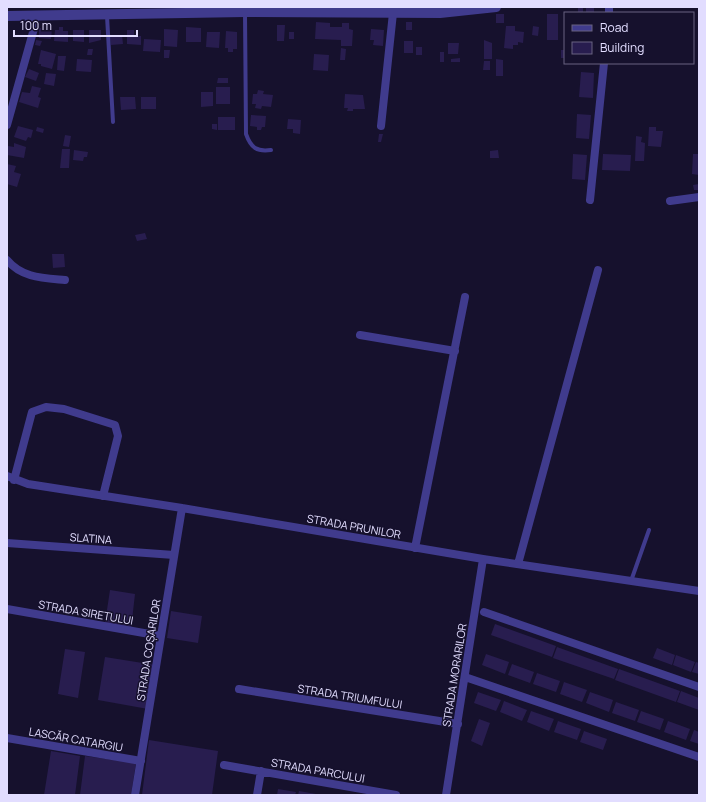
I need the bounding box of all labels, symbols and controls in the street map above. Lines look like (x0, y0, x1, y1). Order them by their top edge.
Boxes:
scale bar (14, 12, 137, 38)
legend (564, 12, 694, 64)
text: 100 m (20, 17, 52, 34)
text: Road (600, 19, 628, 36)
text: Building (600, 39, 644, 56)
street label: STRADA PRUNILOR (306, 510, 402, 542)
street label: SLATINA (69, 529, 113, 547)
street label: STRADA SIRETULUI (37, 596, 135, 628)
street label: STRADA COȘARILOR (133, 598, 163, 702)
street label: STRADA MORARILOR (438, 622, 470, 728)
street label: STRADA TRIUMFULUI (297, 680, 403, 712)
street label: LASCĂR CATARGIU (28, 723, 124, 755)
street label: STRADA PARCULUI (270, 754, 366, 786)

